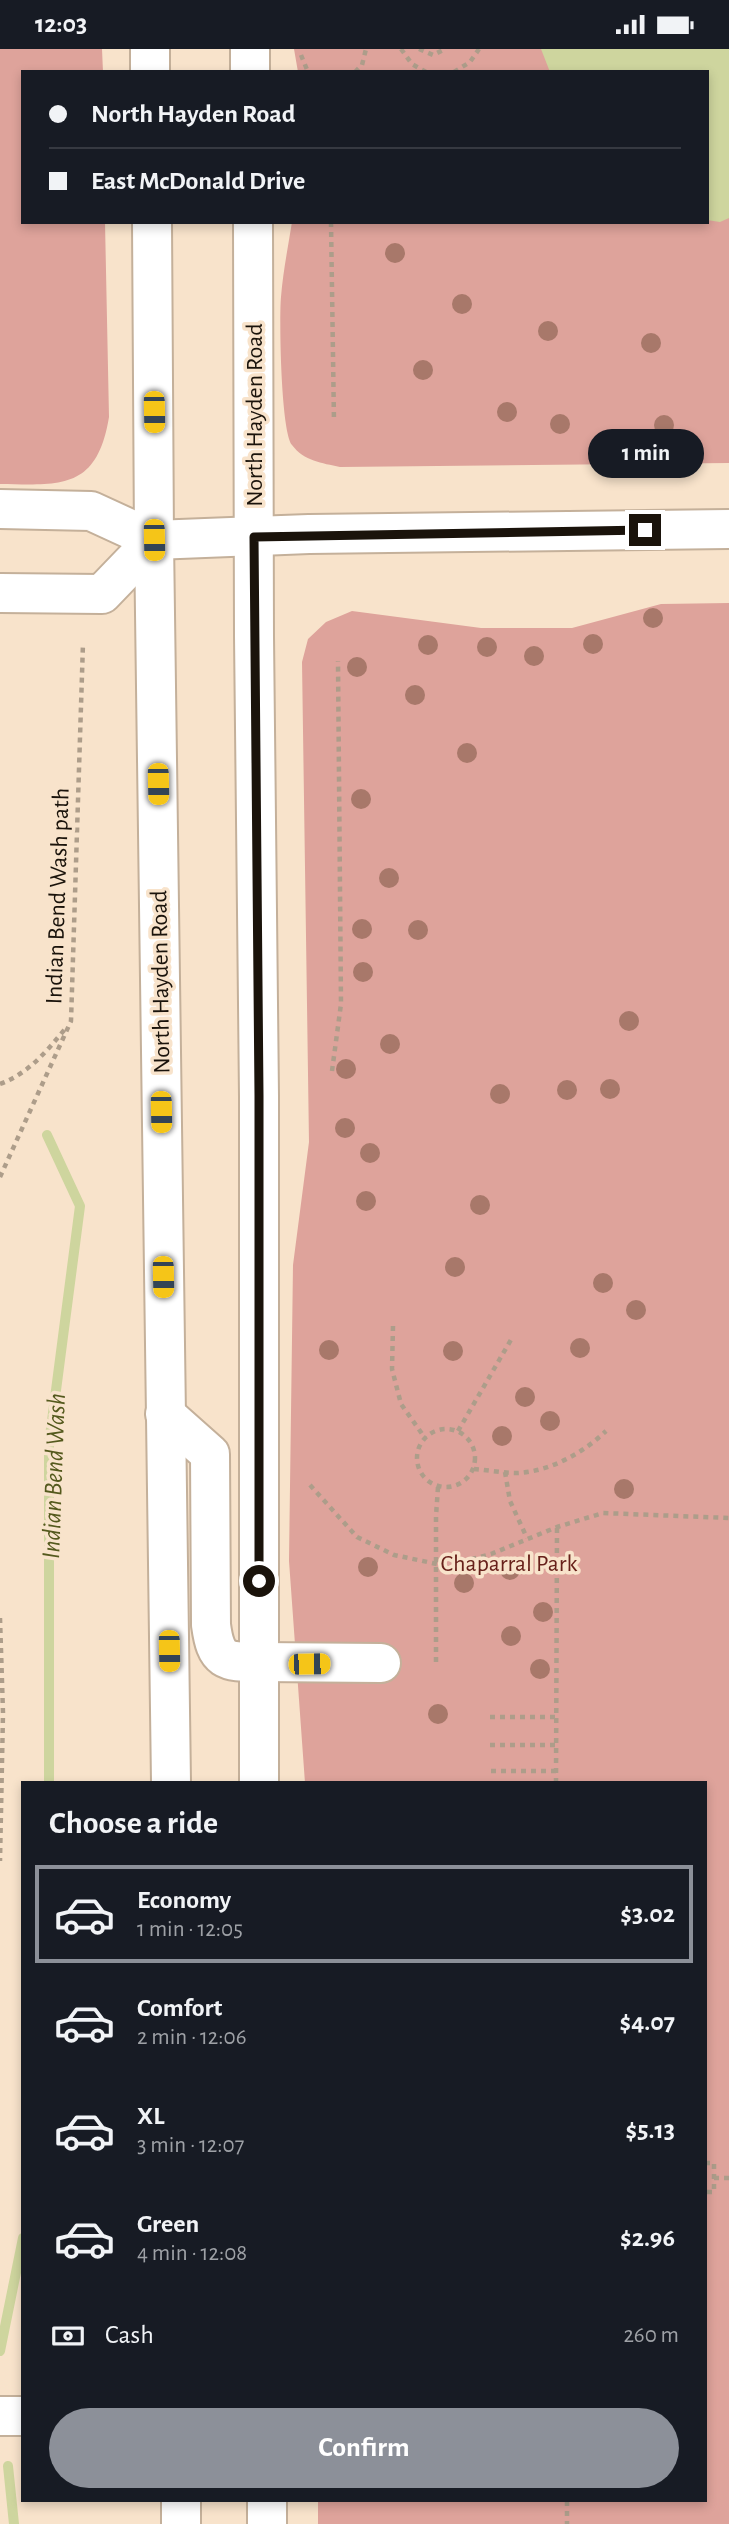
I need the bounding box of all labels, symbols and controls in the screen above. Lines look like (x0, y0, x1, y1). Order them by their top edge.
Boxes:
text: 12:03 (35, 11, 87, 37)
text: North Hayden Road (91, 101, 295, 127)
text: East McDonald Drive (91, 168, 305, 194)
street label: North Hayden Road (243, 323, 267, 507)
car (144, 391, 165, 433)
callout: 1 min (587, 428, 703, 477)
text: 1 min (622, 442, 670, 465)
route end (629, 514, 661, 546)
car (144, 519, 165, 561)
car (148, 763, 169, 805)
street label: Indian Bend Wash path (42, 787, 74, 1005)
street label: North Hayden Road (147, 890, 175, 1074)
car (151, 1091, 172, 1133)
car (153, 1256, 174, 1298)
water label: Indian Bend Wash (38, 1393, 70, 1559)
park label: Chaparral Park (441, 1552, 577, 1576)
route start (243, 1565, 275, 1597)
car (159, 1630, 180, 1672)
car (288, 1653, 331, 1675)
text: Choose a ride (49, 1807, 218, 1839)
icon: car (53, 1883, 116, 1946)
text: Economy (137, 1887, 231, 1913)
text: $3.02 (620, 1901, 675, 1927)
text: 1 min · 12:05 (137, 1918, 243, 1941)
icon: car (53, 1991, 116, 2054)
text: Comfort (137, 1995, 222, 2021)
text: $4.07 (619, 2009, 675, 2035)
text: 2 min · 12:06 (137, 2026, 247, 2049)
icon: car (53, 2099, 116, 2162)
text: XL (137, 2103, 164, 2129)
text: $5.13 (626, 2117, 675, 2143)
text: 3 min · 12:07 (137, 2134, 244, 2157)
icon: car (53, 2207, 116, 2270)
text: Green (137, 2211, 199, 2237)
text: $2.96 (620, 2225, 675, 2251)
text: 4 min · 12:08 (137, 2242, 247, 2265)
icon: cash (49, 2317, 87, 2355)
text: Cash (105, 2322, 154, 2348)
text: 260 m (623, 2324, 679, 2347)
button: Confirm (49, 2408, 679, 2488)

